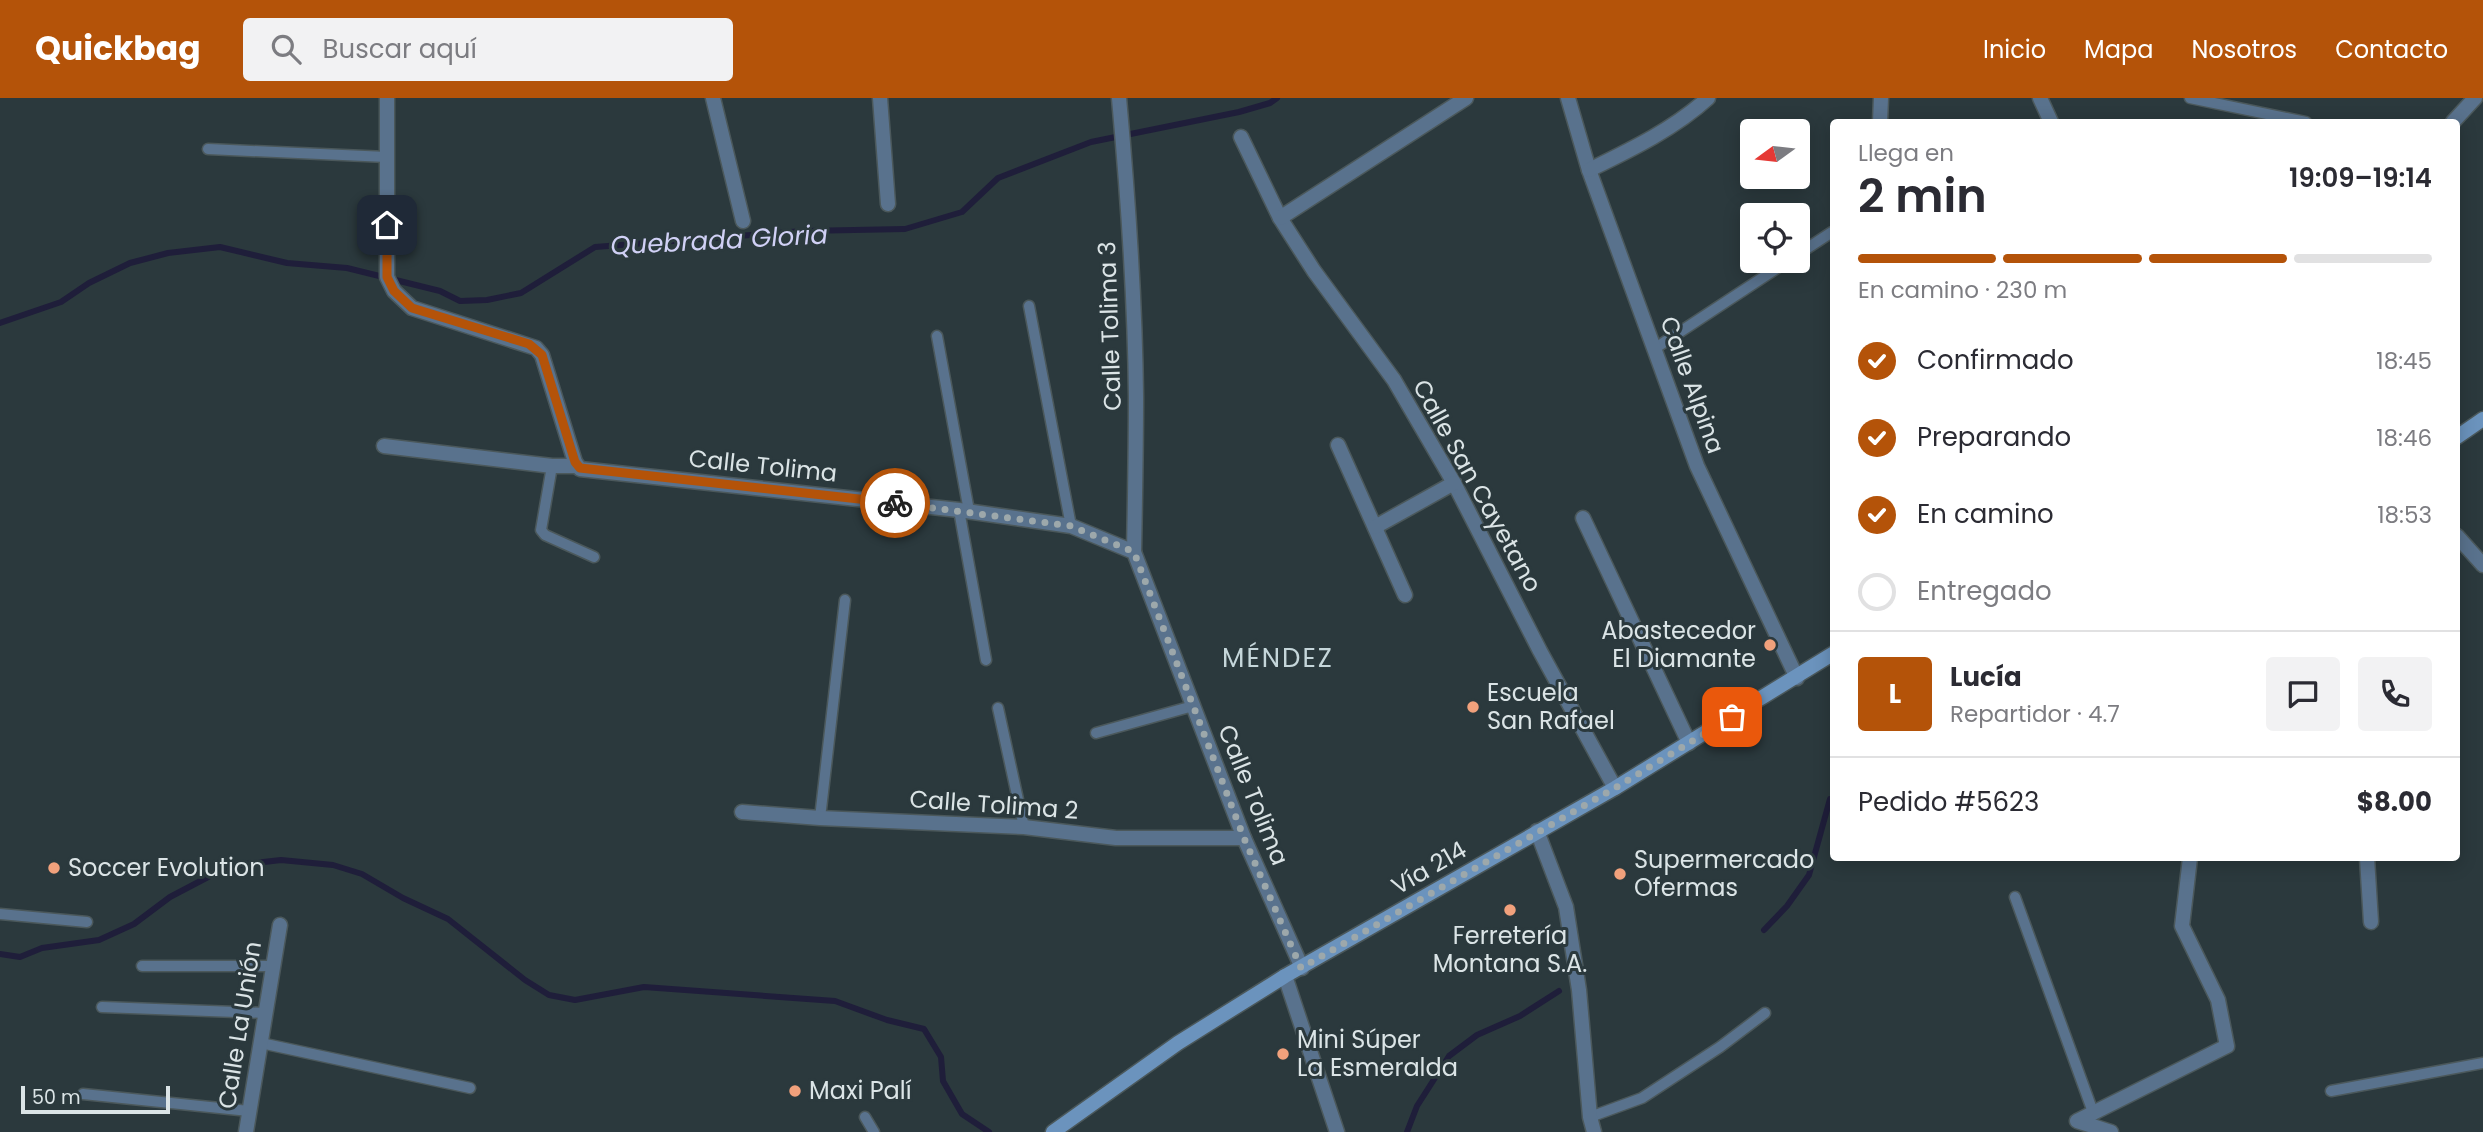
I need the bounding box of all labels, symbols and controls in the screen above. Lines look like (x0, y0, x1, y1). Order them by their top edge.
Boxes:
search box (243, 18, 733, 81)
text: Quickbag (35, 25, 201, 72)
icon: search (267, 30, 305, 68)
text: Buscar aquí (323, 31, 477, 67)
text: Inicio (1983, 33, 2046, 66)
text: Mapa (2084, 33, 2153, 66)
text: Nosotros (2191, 33, 2297, 66)
text: Contacto (2335, 33, 2448, 66)
north arrow (1740, 119, 1810, 189)
map controls (1740, 119, 1810, 273)
text: Llega en (1858, 137, 1954, 169)
text: 19:09–19:14 (2289, 160, 2432, 196)
text: 2 min (1858, 164, 1987, 228)
pin (357, 195, 417, 255)
button: locate (1740, 203, 1810, 273)
icon: home (368, 206, 406, 244)
water label: Quebrada Gloria (609, 216, 829, 264)
street label: Calle Tolima 3 (1090, 241, 1129, 411)
text: En camino · 230 m (1858, 274, 2067, 306)
street label: Calle Alpina (1652, 312, 1733, 458)
icon: check (1858, 342, 1896, 380)
text: Confirmado (1917, 342, 2074, 378)
text: 18:45 (2376, 345, 2432, 377)
street label: Calle San Cayetano (1405, 373, 1550, 598)
icon: check (1858, 419, 1896, 457)
text: Preparando (1917, 419, 2071, 455)
text: 18:46 (2376, 422, 2432, 454)
street label: Calle Tolima (687, 441, 839, 490)
courier (860, 468, 930, 538)
icon: bike (876, 484, 914, 522)
icon: check (1858, 496, 1896, 534)
text: En camino (1917, 496, 2054, 532)
text: 18:53 (2377, 499, 2432, 531)
text: Entregado (1917, 573, 2052, 609)
place label: Abastecedor El Diamante (1601, 614, 1756, 675)
marker: Abastecedor El Diamante (1762, 637, 1778, 653)
district label: MÉNDEZ (1222, 640, 1334, 676)
button: chat (2266, 657, 2340, 731)
button: phone (2358, 657, 2432, 731)
text: Lucía (1950, 659, 2022, 695)
place label: Escuela San Rafael (1487, 676, 1615, 737)
text: L (1889, 676, 1901, 712)
pin (1702, 687, 1762, 747)
icon: bag (1713, 698, 1751, 736)
text: Repartidor · 4.7 (1950, 698, 2120, 730)
marker: Escuela San Rafael (1465, 699, 1481, 715)
street label: Calle Tolima (1210, 720, 1297, 870)
street label: Calle Tolima 2 (909, 782, 1080, 827)
text: Pedido #5623 (1858, 784, 2039, 820)
text: $8.00 (2357, 784, 2432, 820)
street label: Vía 214 (1385, 833, 1472, 902)
place label: Supermercado Ofermas (1634, 843, 1814, 904)
place label: Soccer Evolution (68, 851, 265, 884)
marker: Soccer Evolution (46, 860, 62, 876)
marker: Supermercado Ofermas (1612, 866, 1628, 882)
marker: Ferretería Montana S.A. (1502, 902, 1518, 918)
place label: Ferretería Montana S.A. (1433, 919, 1587, 980)
street label: Calle La Unión (210, 939, 269, 1111)
place label: Mini Súper La Esmeralda (1297, 1023, 1458, 1084)
marker: Mini Súper La Esmeralda (1275, 1046, 1291, 1062)
place label: Maxi Palí (809, 1074, 912, 1107)
scale bar (21, 1083, 170, 1115)
marker: Maxi Palí (787, 1083, 803, 1099)
text: 50 m (32, 1084, 81, 1111)

